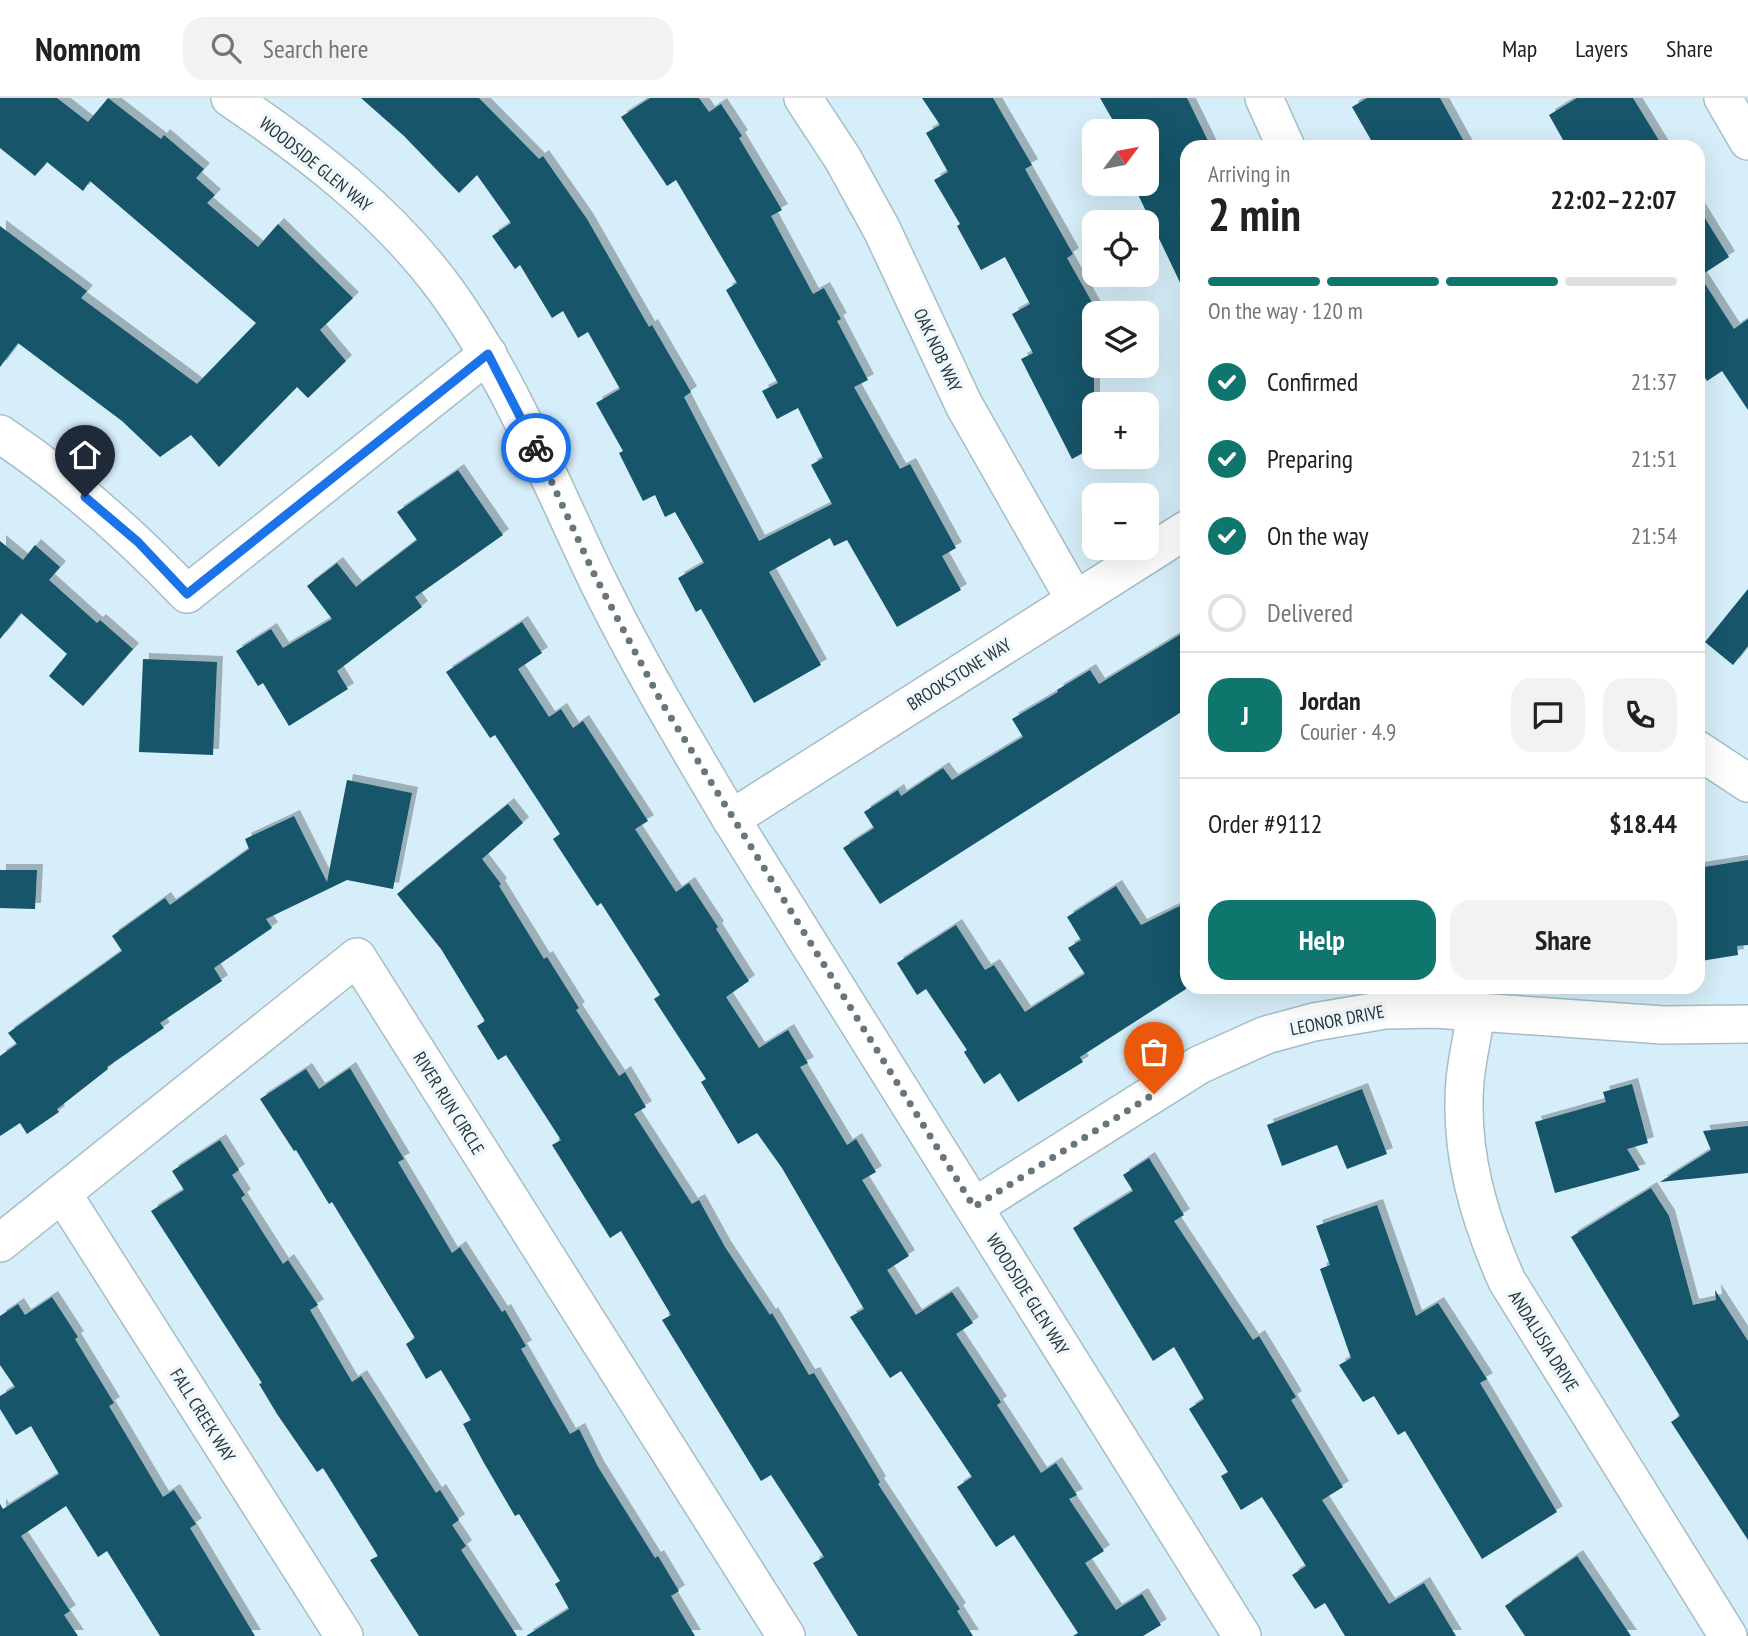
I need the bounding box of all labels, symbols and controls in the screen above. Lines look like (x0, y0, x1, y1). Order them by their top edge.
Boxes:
search box (183, 17, 673, 80)
text: Nomnom (35, 27, 141, 70)
icon: search (207, 29, 245, 67)
text: Search here (263, 32, 368, 65)
text: Map (1502, 33, 1537, 64)
text: Layers (1575, 33, 1628, 64)
text: Share (1666, 33, 1713, 64)
street label: WOODSIDE GLEN WAY (255, 111, 378, 217)
north arrow (1082, 119, 1158, 196)
map controls (1082, 119, 1159, 560)
text: Arriving in (1208, 159, 1290, 188)
text: 22:02–22:07 (1550, 183, 1677, 216)
text: 2 min (1208, 184, 1301, 244)
button: locate (1082, 210, 1159, 287)
text: On the way · 120 m (1208, 296, 1363, 325)
button: layers (1082, 301, 1159, 378)
street label: OAK NOB WAY (909, 305, 968, 396)
icon: check (1208, 363, 1246, 401)
text: Confirmed (1267, 365, 1358, 398)
text: 21:37 (1631, 367, 1677, 396)
button: + (1082, 392, 1159, 469)
courier (501, 413, 571, 483)
pin (55, 425, 115, 497)
icon: bike (517, 429, 555, 467)
icon: home (66, 436, 104, 474)
icon: check (1208, 440, 1246, 478)
text: Preparing (1267, 442, 1353, 475)
text: 21:51 (1631, 444, 1677, 473)
button: − (1082, 483, 1159, 560)
icon: check (1208, 517, 1246, 555)
text: On the way (1267, 519, 1369, 552)
text: 21:54 (1631, 521, 1677, 550)
text: Delivered (1267, 596, 1353, 629)
street label: BROOKSTONE WAY (903, 632, 1016, 715)
button: chat (1511, 678, 1585, 752)
button: phone (1603, 678, 1677, 752)
text: Jordan (1300, 684, 1361, 717)
text: J (1241, 699, 1249, 732)
text: Courier · 4.9 (1300, 717, 1396, 746)
text: Order #9112 (1208, 807, 1323, 840)
text: $18.44 (1609, 807, 1677, 840)
button: Help (1208, 900, 1436, 980)
button: Share (1450, 900, 1677, 980)
street label: LEONOR DRIVE (1288, 1000, 1386, 1040)
pin (1124, 1022, 1184, 1094)
icon: bag (1135, 1033, 1173, 1071)
street label: RIVER RUN CIRCLE (408, 1047, 490, 1159)
street label: WOODSIDE GLEN WAY (982, 1229, 1075, 1359)
street label: ANDALUSIA DRIVE (1504, 1286, 1584, 1396)
street label: FALL CREEK WAY (165, 1364, 241, 1467)

